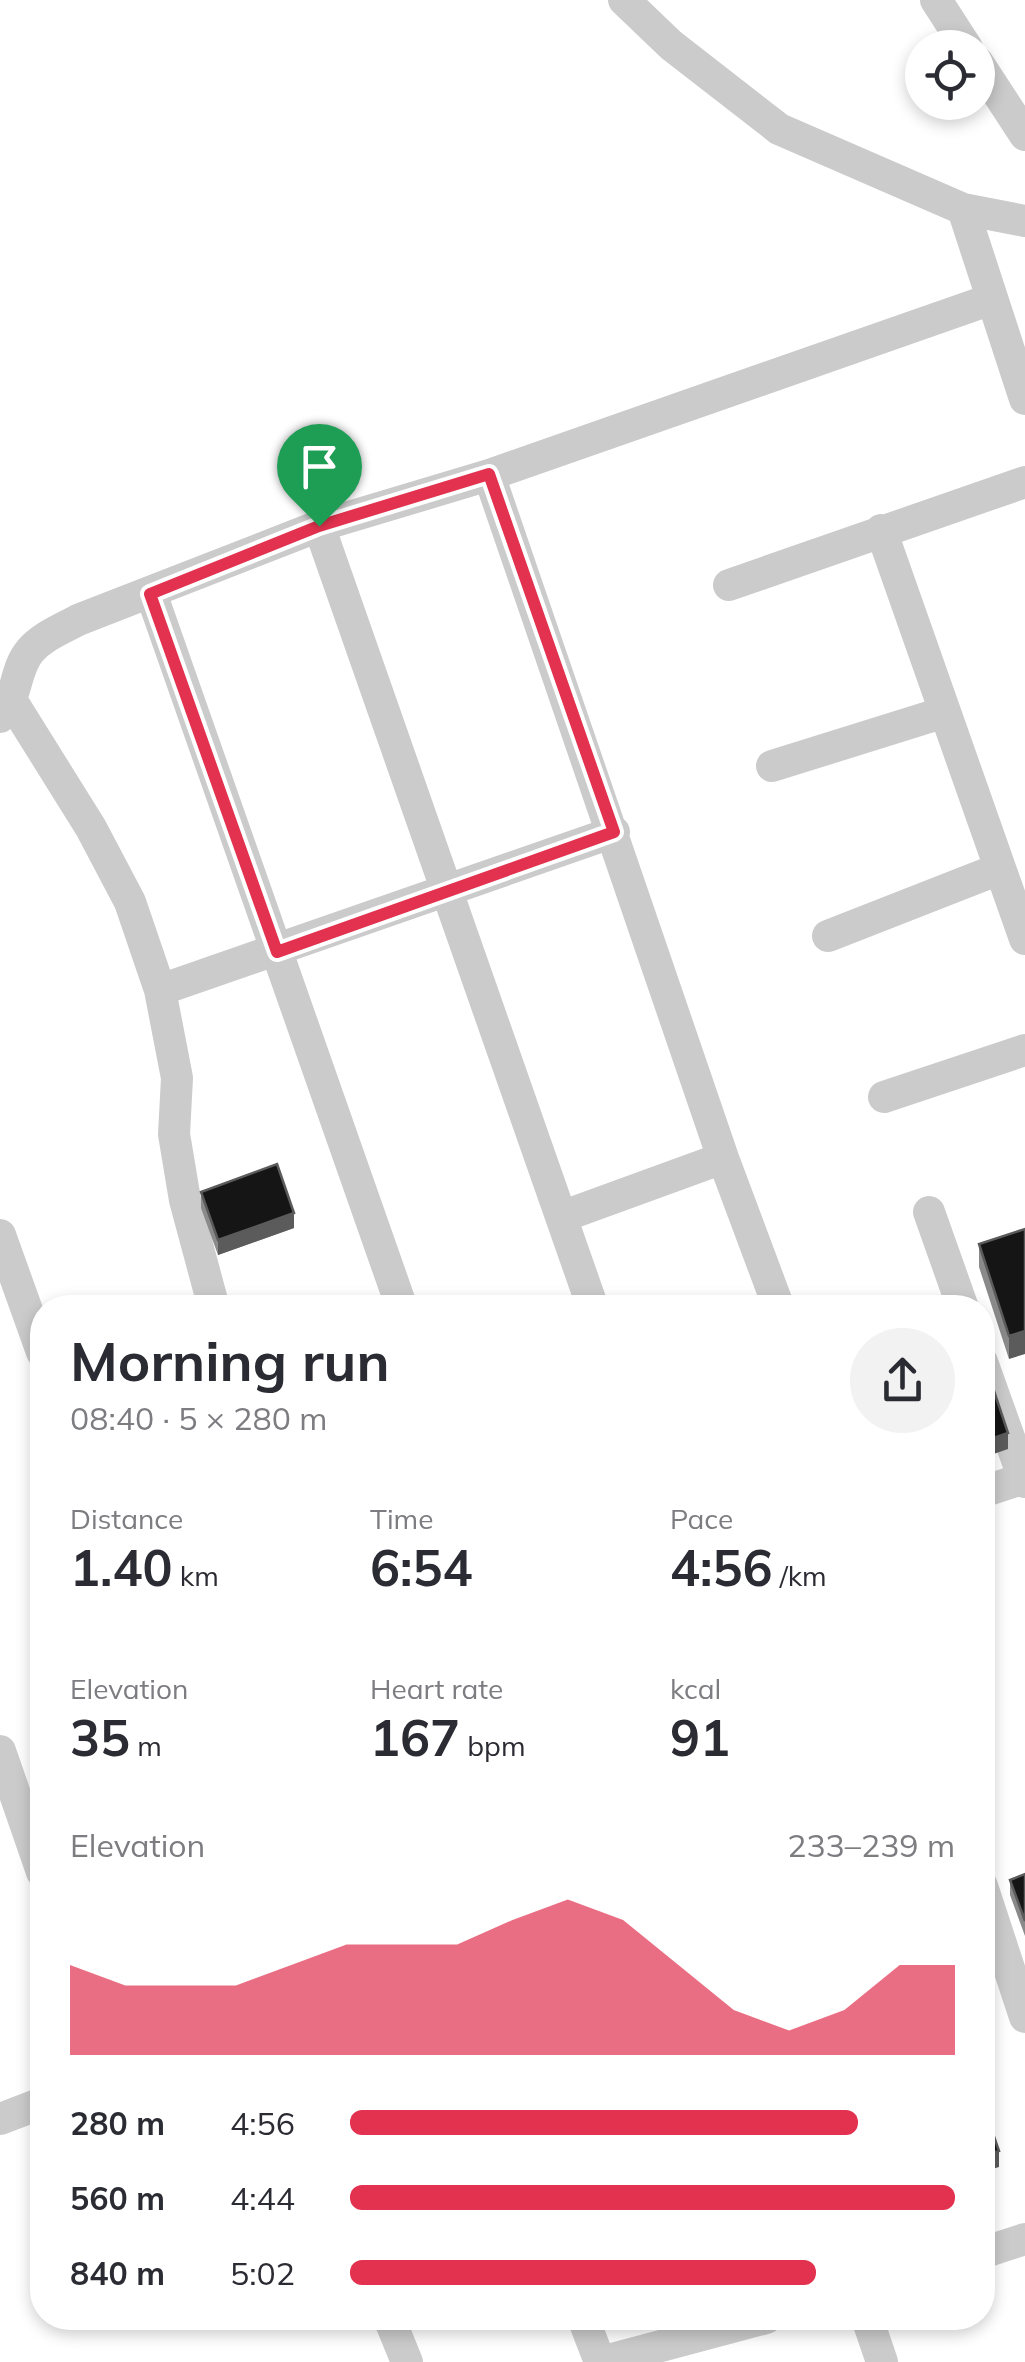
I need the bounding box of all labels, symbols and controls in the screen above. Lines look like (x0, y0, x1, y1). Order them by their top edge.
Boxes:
map controls (905, 30, 995, 120)
button: locate (905, 30, 995, 120)
pin (277, 424, 362, 527)
icon: arrive (292, 439, 347, 494)
text: Morning run (70, 1326, 390, 1395)
button: share (850, 1328, 955, 1433)
text: 08:40 · 5 × 280 m (70, 1398, 327, 1438)
text: Distance (70, 1501, 183, 1536)
text: Time (370, 1501, 433, 1536)
text: Pace (670, 1501, 733, 1536)
text: 1.40 (70, 1536, 172, 1599)
text: 6:54 (370, 1536, 472, 1599)
text: 4:56 (670, 1536, 772, 1599)
text: km (172, 1558, 219, 1593)
text: /km (772, 1558, 827, 1593)
text: Elevation (70, 1671, 188, 1706)
text: Heart rate (370, 1671, 503, 1706)
text: kcal (670, 1671, 721, 1706)
text: 35 (70, 1706, 130, 1769)
text: 167 (370, 1706, 460, 1769)
text: 91 (670, 1706, 730, 1769)
text: m (130, 1728, 162, 1763)
text: bpm (460, 1728, 526, 1763)
text: Elevation (70, 1825, 205, 1865)
text: 233–239 m (787, 1825, 955, 1865)
text: 280 m (70, 2103, 165, 2143)
text: 4:56 (230, 2103, 295, 2143)
text: 560 m (70, 2178, 165, 2218)
text: 4:44 (230, 2178, 295, 2218)
text: 840 m (70, 2253, 165, 2293)
text: 5:02 (230, 2253, 295, 2293)

